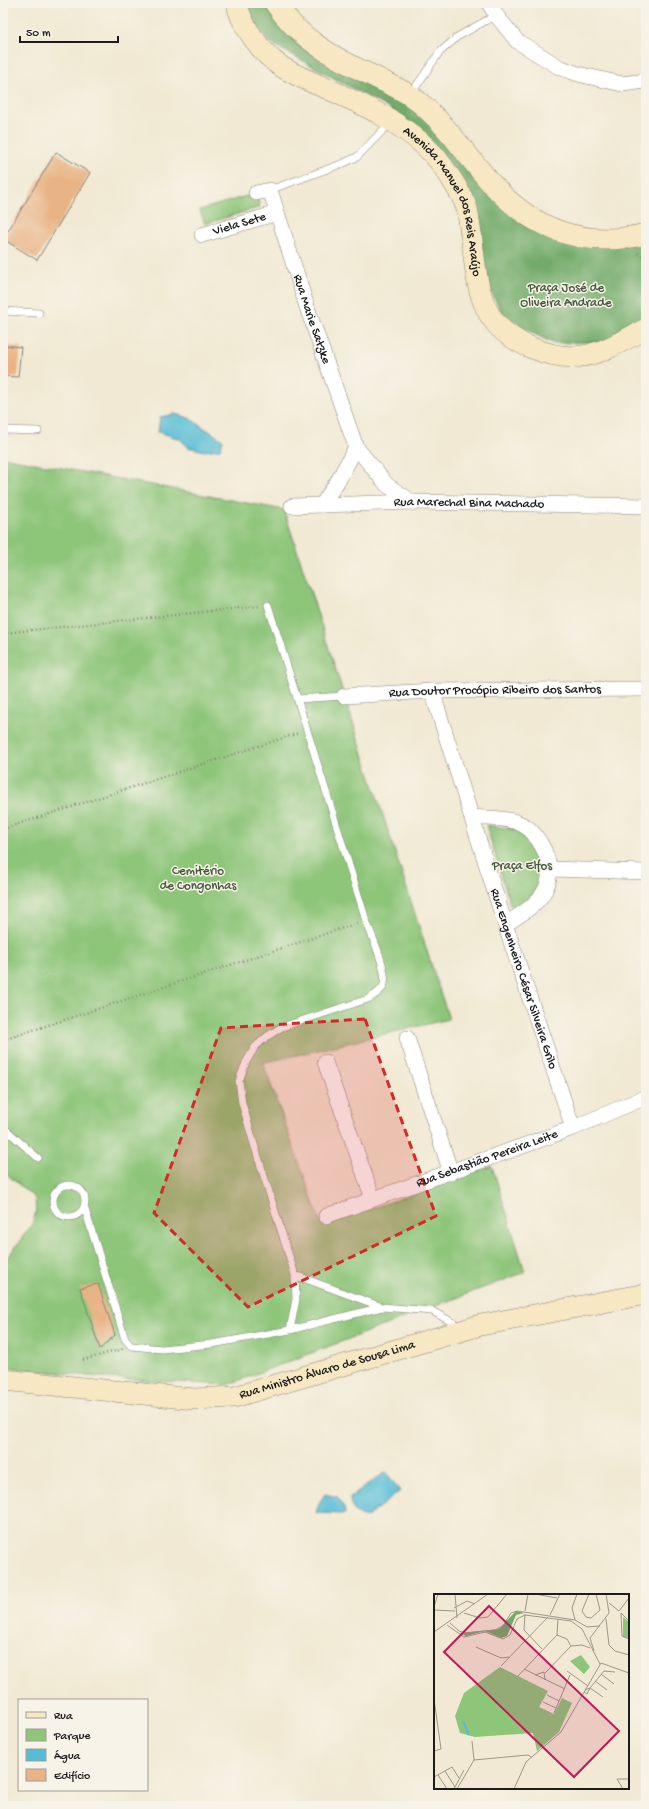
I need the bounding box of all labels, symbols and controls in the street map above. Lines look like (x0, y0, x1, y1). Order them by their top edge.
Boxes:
scale bar (20, 18, 118, 44)
text: 50 m (26, 27, 51, 41)
street label: Avenida Manuel dos Reis Araújo (400, 123, 484, 278)
street label: Viela Sete (210, 209, 268, 239)
street label: Rua Marie Satzke (290, 272, 334, 366)
park label: Praça José de Oliveira Andrade (520, 281, 612, 311)
street label: Rua Marechal Bina Machado (393, 494, 545, 512)
street label: Rua Doutor Procópio Ribeiro dos Santos (388, 682, 602, 701)
park label: Praça Elfos (491, 859, 553, 874)
park label: Cemitério de Congonhas (160, 864, 238, 894)
street label: Rua Engenheiro César Silveira Grilo (487, 887, 560, 1071)
street label: Rua Sebastião Pereira Leite (414, 1126, 560, 1191)
street label: Rua Ministro Álvaro de Sousa Lima (238, 1337, 417, 1403)
inset map (434, 1594, 629, 1789)
legend (18, 1699, 148, 1791)
text: Rua (54, 1710, 73, 1724)
text: Parque (53, 1730, 91, 1744)
text: Água (54, 1750, 81, 1764)
text: Edifício (54, 1770, 90, 1784)

